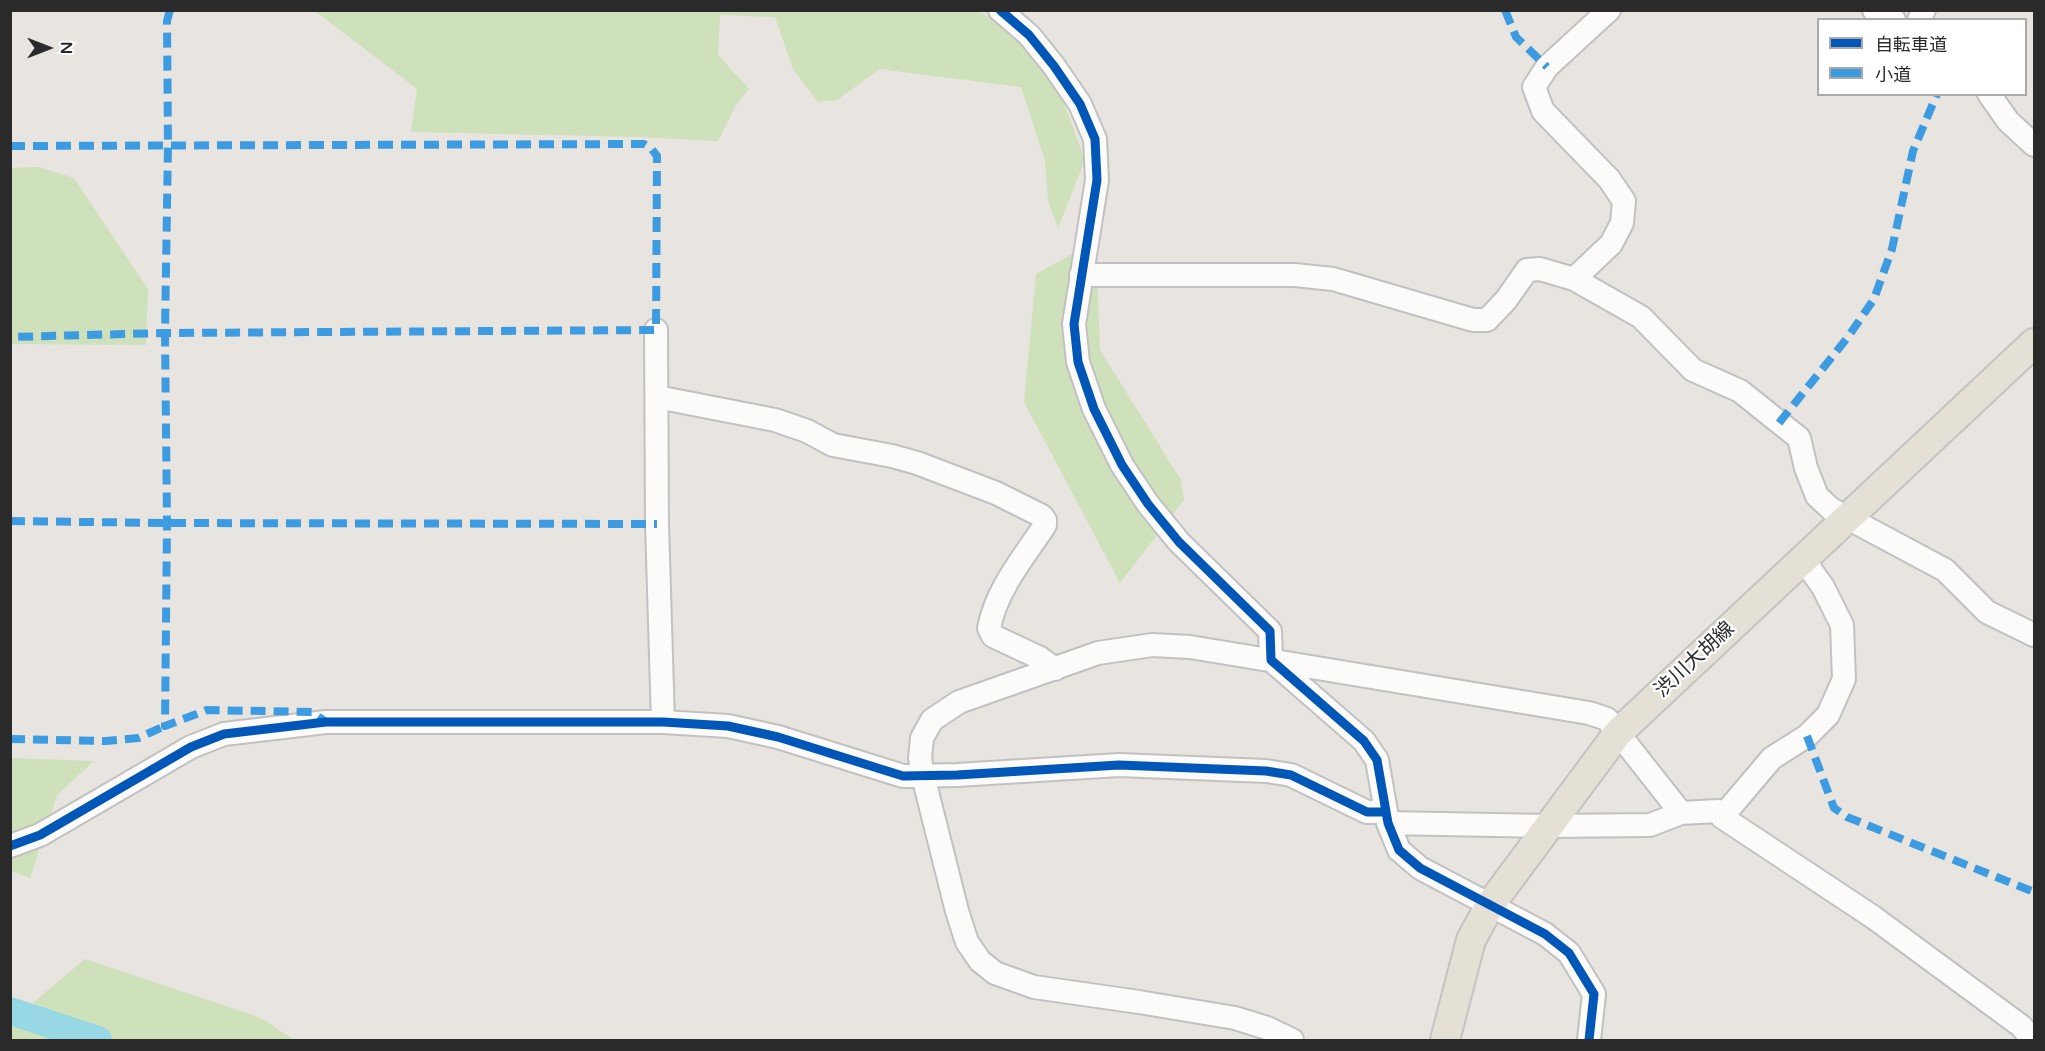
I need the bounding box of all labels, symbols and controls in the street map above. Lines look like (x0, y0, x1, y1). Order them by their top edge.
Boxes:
north arrow (18, 18, 78, 78)
legend (1817, 18, 2027, 96)
text: 自転車道 (1875, 34, 1947, 56)
text: N (56, 42, 76, 54)
text: 小道 (1875, 64, 1911, 86)
street label: 渋川大胡線 (1650, 617, 1740, 703)

